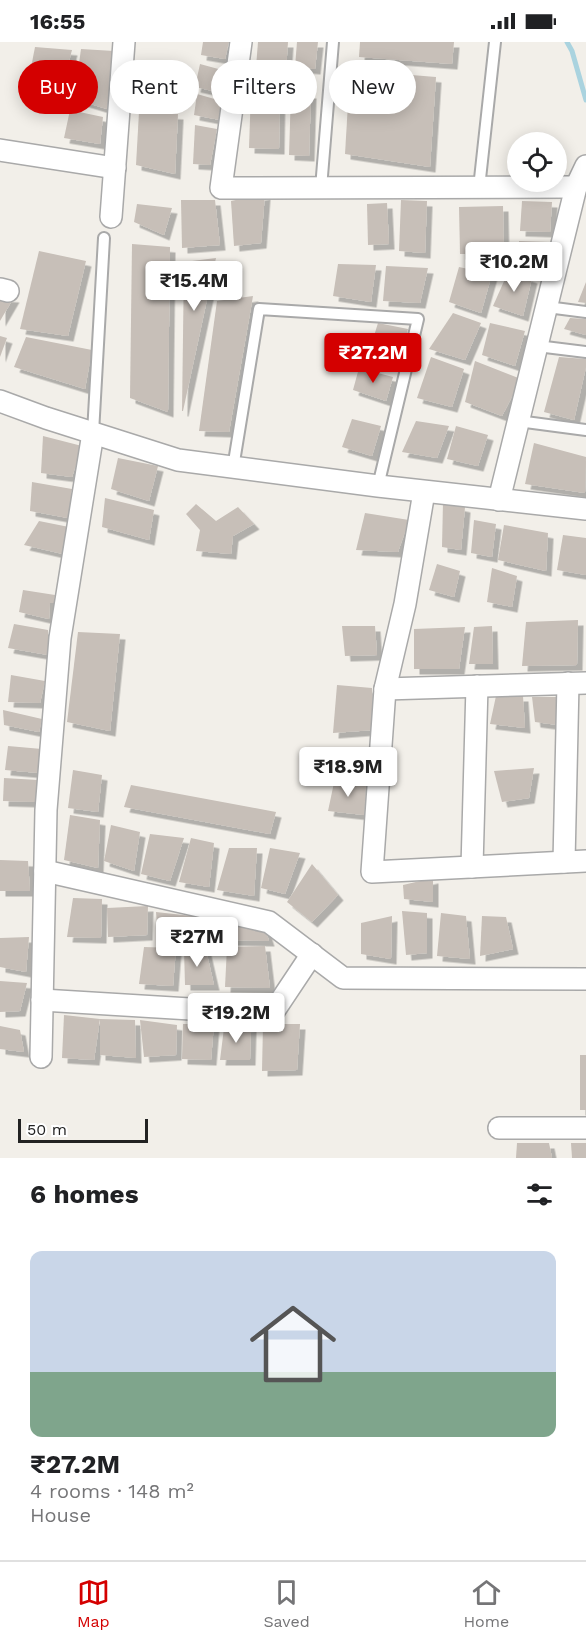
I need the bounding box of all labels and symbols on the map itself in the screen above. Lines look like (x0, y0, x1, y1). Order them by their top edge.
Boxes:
pin: ₹10.2M (465, 242, 563, 293)
pin: ₹15.4M (145, 261, 243, 312)
pin: ₹27.2M (324, 333, 422, 384)
pin: ₹18.9M (299, 747, 397, 798)
pin: ₹27M (161, 917, 233, 968)
pin: ₹19.2M (187, 993, 285, 1044)
scale bar (18, 1116, 148, 1144)

